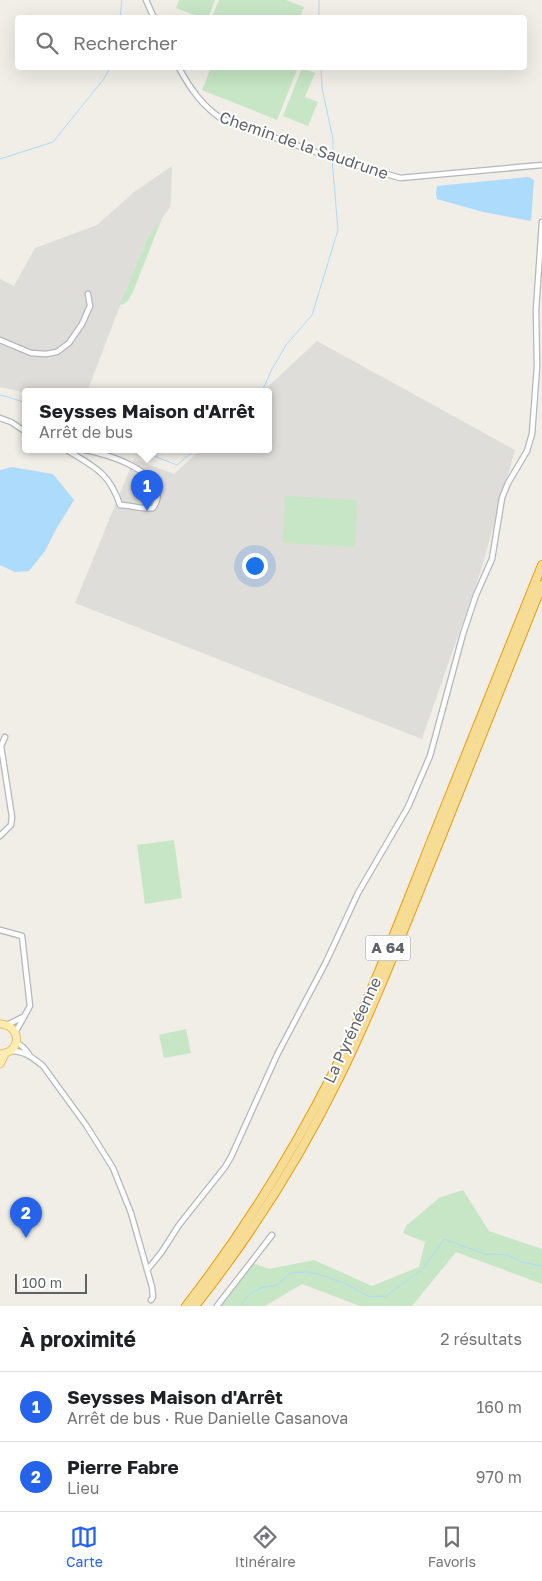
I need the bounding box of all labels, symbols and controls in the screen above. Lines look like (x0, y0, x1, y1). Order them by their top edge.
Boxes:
search box (15, 15, 527, 70)
icon: search (33, 29, 61, 57)
text: Rechercher (73, 31, 178, 54)
street label: Chemin de la Saudrune (217, 107, 391, 183)
popup (22, 388, 272, 453)
text: Seysses Maison d'Arrêt (39, 399, 255, 422)
text: Arrêt de bus (39, 422, 133, 442)
pin: 1 (131, 470, 163, 511)
your location (242, 553, 268, 579)
road number: A 64 (366, 936, 410, 960)
street label: La Pyrénéenne (319, 974, 385, 1086)
pin: 2 (10, 1197, 42, 1238)
scale bar (15, 1271, 88, 1294)
text: 100 m (22, 1274, 62, 1291)
text: À proximité (20, 1326, 136, 1352)
text: 2 résultats (440, 1329, 522, 1349)
text: Seysses Maison d'Arrêt (67, 1385, 283, 1408)
text: 1 (32, 1397, 40, 1417)
text: 160 m (476, 1397, 522, 1417)
text: Arrêt de bus · Rue Danielle Casanova (67, 1408, 348, 1428)
text: Pierre Fabre (67, 1455, 179, 1478)
text: 2 (31, 1467, 41, 1487)
text: 970 m (476, 1467, 522, 1487)
text: Lieu (67, 1478, 99, 1498)
tab: Carte (66, 1523, 103, 1570)
tab: Itinéraire (235, 1523, 296, 1570)
tab: Favoris (428, 1523, 476, 1570)

